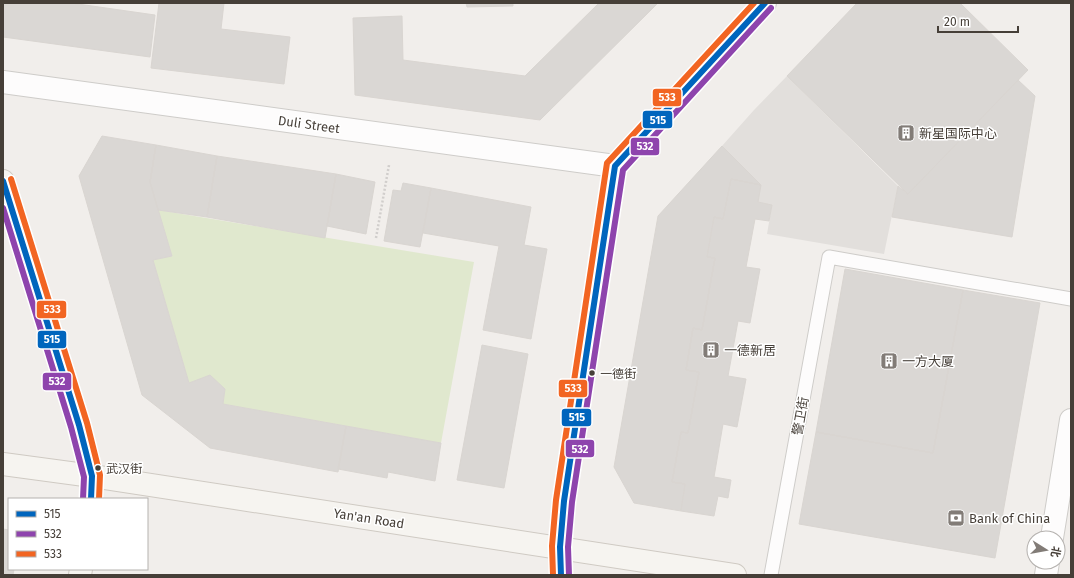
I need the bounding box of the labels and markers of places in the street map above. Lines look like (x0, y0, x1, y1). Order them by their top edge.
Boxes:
building icon: 新星国际中心 (896, 123, 916, 143)
place label: 新星国际中心 (919, 126, 997, 141)
building icon: 一德新居 (701, 340, 721, 360)
place label: 一德新居 (724, 343, 776, 358)
building icon: 一方大厦 (879, 351, 899, 371)
place label: 一方大厦 (902, 354, 954, 369)
place label: 一德街 (600, 367, 636, 381)
marker: 一德街 (587, 368, 597, 378)
place label: 武汉街 (106, 462, 142, 476)
marker: 武汉街 (93, 463, 103, 473)
bank icon: Bank of China (946, 508, 966, 528)
place label: Bank of China (969, 511, 1050, 526)

